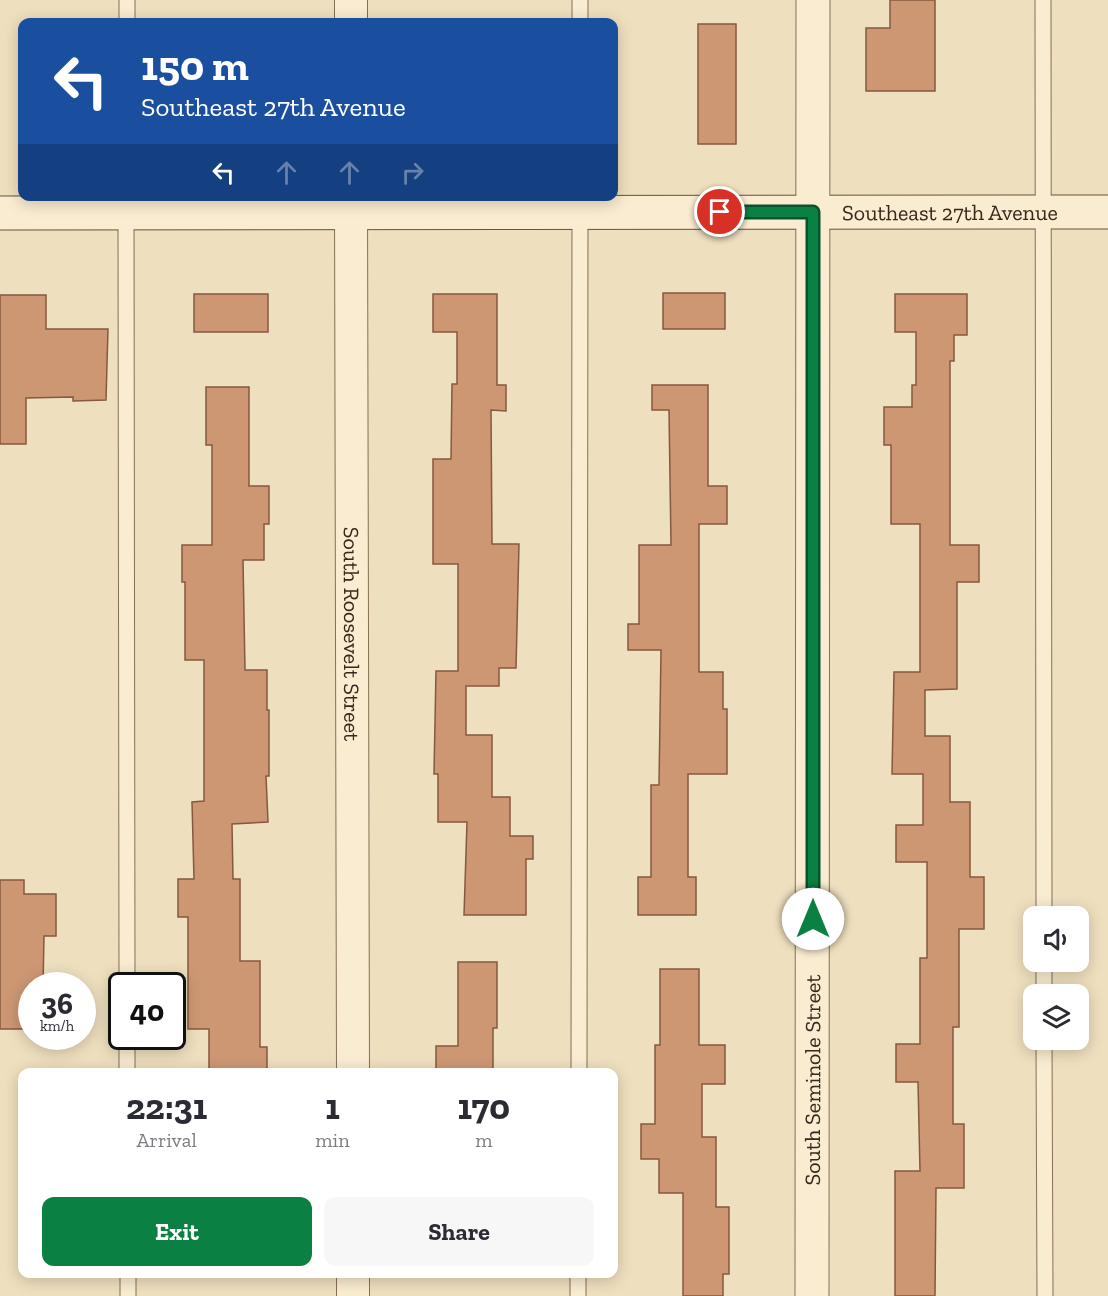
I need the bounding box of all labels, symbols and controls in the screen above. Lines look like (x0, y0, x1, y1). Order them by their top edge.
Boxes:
text: 150 m (141, 40, 249, 91)
icon: left (42, 42, 120, 120)
text: Southeast 27th Avenue (141, 91, 406, 123)
icon: left (207, 156, 240, 189)
icon: ahead (270, 156, 303, 189)
icon: ahead (333, 156, 366, 189)
icon: right (396, 156, 429, 189)
pin (694, 186, 745, 237)
icon: arrive (703, 195, 736, 228)
street label: Southeast 27th Avenue (842, 199, 1058, 226)
street label: South Roosevelt Street (338, 527, 366, 742)
position arrow (781, 887, 845, 951)
map controls (1023, 906, 1089, 1050)
button: sound (1023, 906, 1089, 972)
speed limit sign: 40 (108, 972, 186, 1050)
street label: South Seminole Street (799, 974, 826, 1186)
button: layers (1023, 984, 1089, 1050)
text: 36 (41, 986, 73, 1022)
text: km/h (40, 1017, 74, 1035)
text: 22:31 (126, 1085, 207, 1128)
text: 1 (325, 1085, 340, 1128)
text: 170 (458, 1085, 510, 1128)
text: Arrival (137, 1128, 197, 1152)
text: min (315, 1128, 350, 1152)
text: m (475, 1128, 492, 1152)
button: Exit (42, 1197, 312, 1266)
button: Share (324, 1197, 594, 1266)

